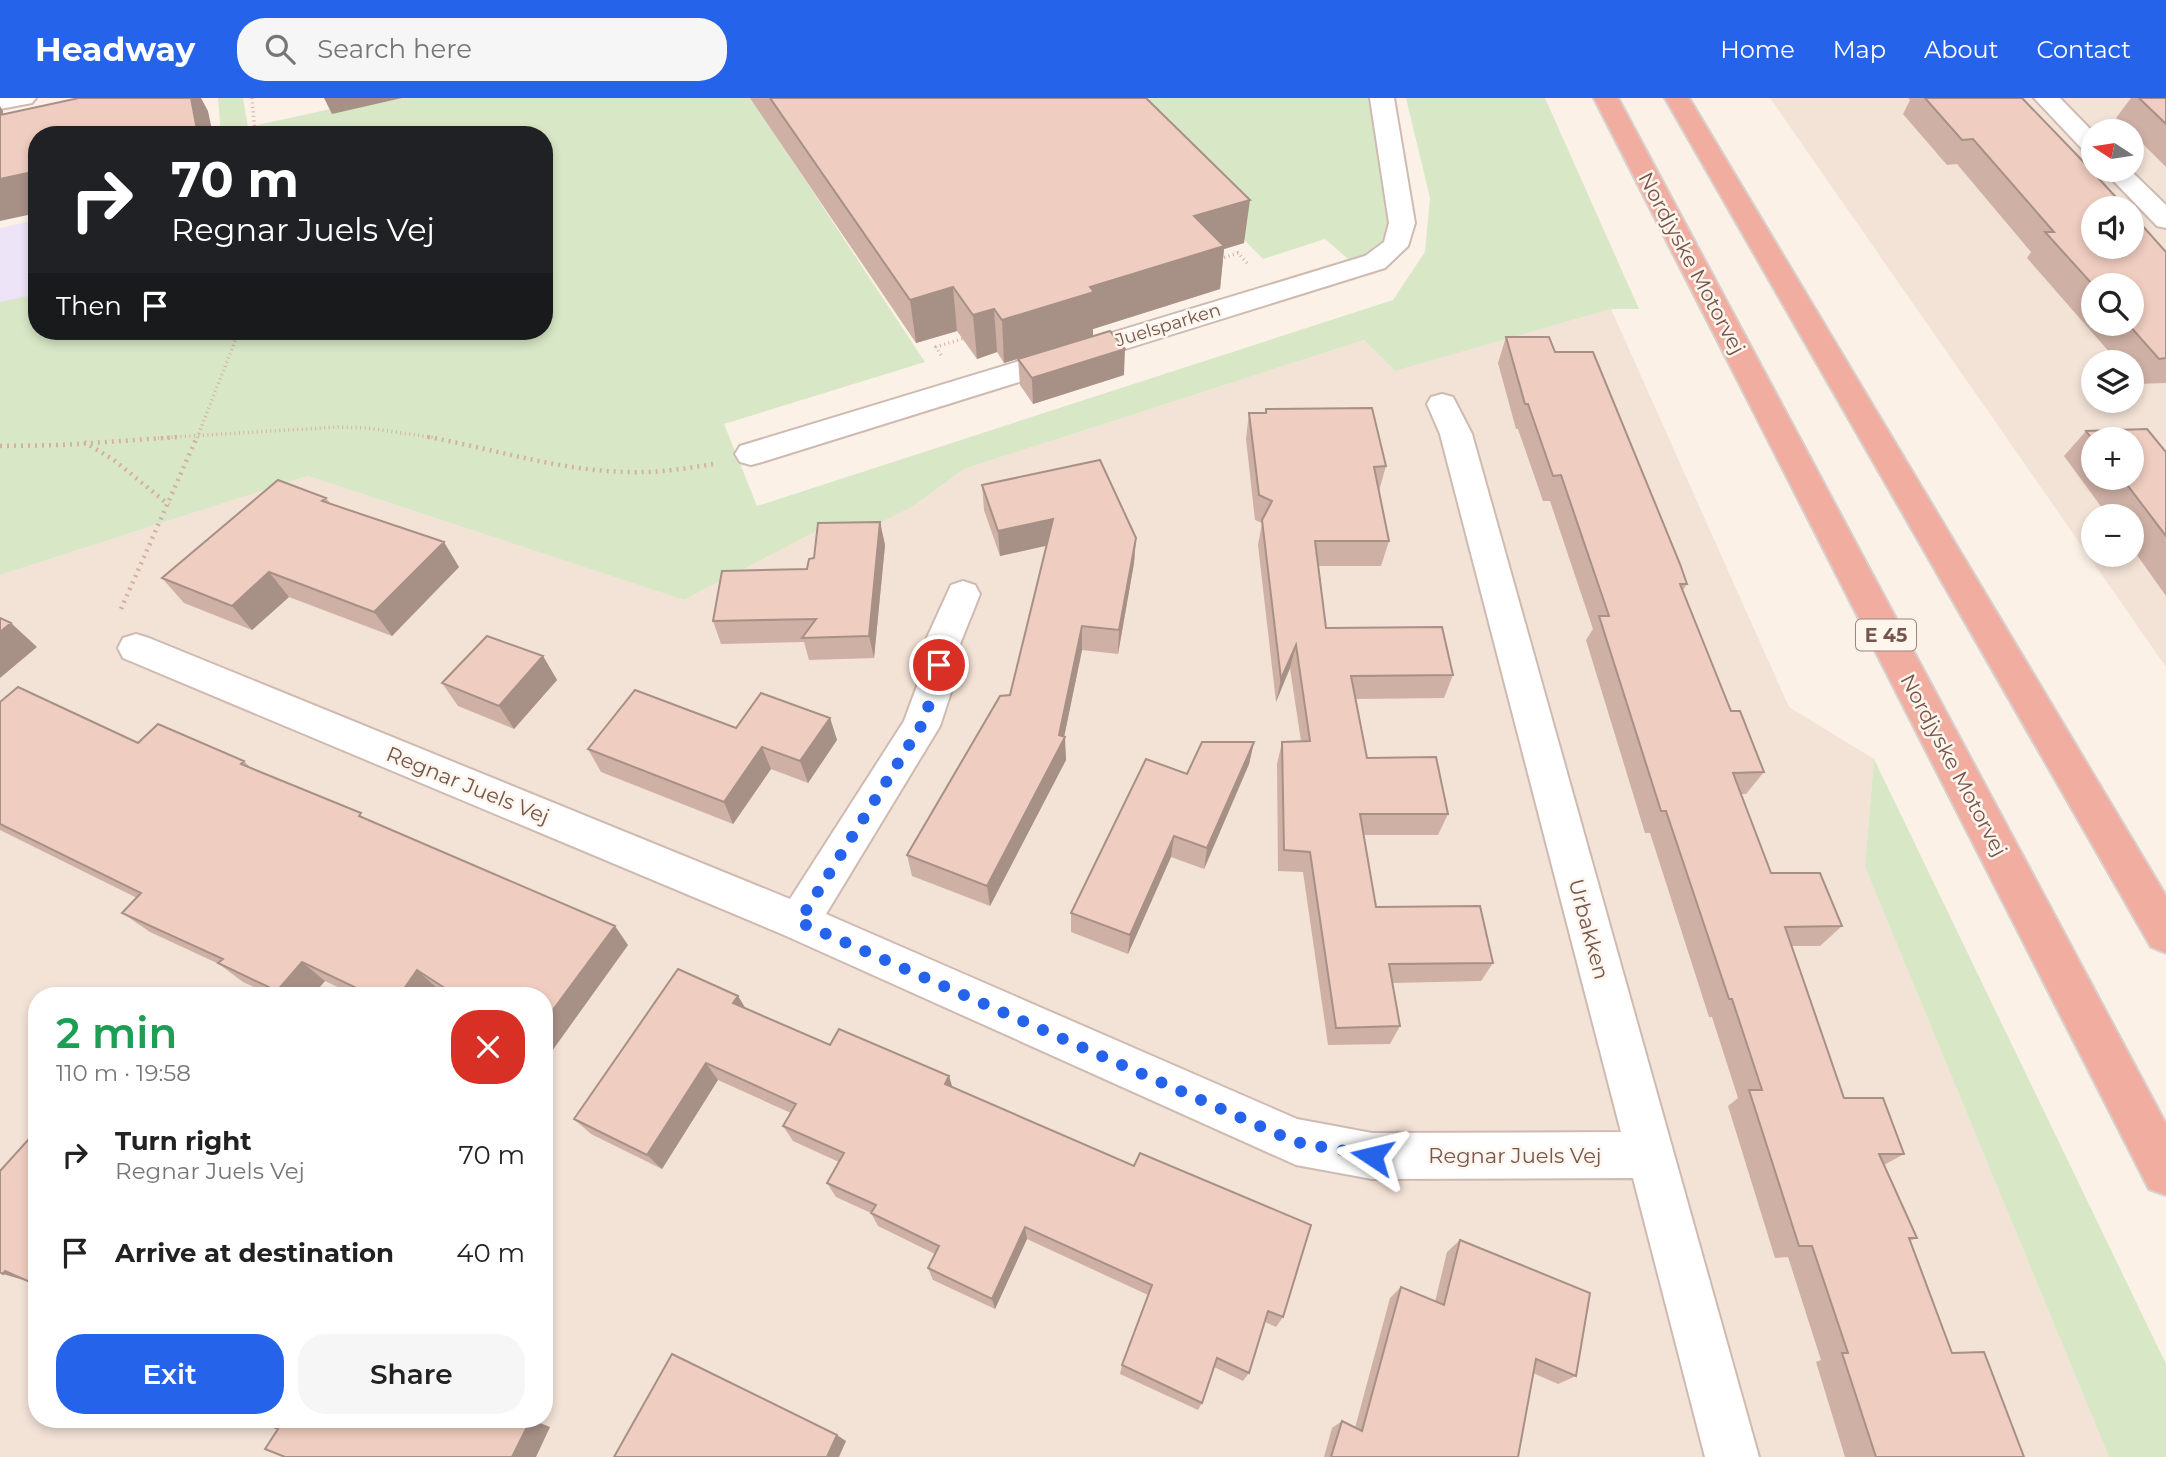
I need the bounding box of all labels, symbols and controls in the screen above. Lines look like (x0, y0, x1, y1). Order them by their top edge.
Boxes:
search box (237, 18, 727, 81)
text: Headway (35, 29, 195, 69)
icon: search (261, 30, 299, 68)
text: Search here (317, 33, 472, 65)
text: Home (1720, 35, 1795, 64)
text: Map (1833, 35, 1886, 64)
text: About (1924, 35, 1998, 64)
text: Contact (2036, 35, 2131, 64)
north arrow (2081, 119, 2144, 182)
map controls (2081, 119, 2144, 567)
text: 70 m (171, 150, 299, 209)
icon: right (56, 154, 147, 245)
street label: Nordjyske Motorvej (1633, 168, 1751, 358)
button: sound (2081, 196, 2144, 259)
text: Regnar Juels Vej (171, 210, 435, 249)
button: search (2081, 273, 2144, 336)
icon: arrive (136, 287, 174, 325)
text: Then (56, 290, 122, 322)
street label: Juelsparken (1112, 299, 1223, 352)
button: layers (2081, 350, 2144, 413)
button: + (2081, 427, 2144, 490)
button: − (2081, 504, 2144, 567)
road number: E 45 (1856, 620, 1916, 650)
pin (909, 635, 969, 695)
icon: arrive (920, 646, 958, 684)
street label: Nordjyske Motorvej (1895, 670, 2013, 860)
street label: Regnar Juels Vej (383, 741, 553, 829)
street label: Urbakken (1564, 876, 1614, 982)
text: 2 min (56, 1007, 177, 1059)
button: close (451, 1010, 525, 1084)
text: 110 m · 19:58 (56, 1059, 191, 1087)
position arrow (1335, 1119, 1409, 1193)
text: Turn right (115, 1125, 251, 1157)
icon: right (56, 1136, 94, 1174)
text: 70 m (459, 1139, 525, 1171)
street label: Regnar Juels Vej (1428, 1143, 1602, 1168)
text: Regnar Juels Vej (115, 1157, 305, 1185)
icon: arrive (56, 1234, 94, 1272)
text: Arrive at destination (115, 1237, 394, 1269)
text: 40 m (456, 1237, 525, 1269)
button: Exit (56, 1334, 284, 1414)
button: Share (298, 1334, 525, 1414)

